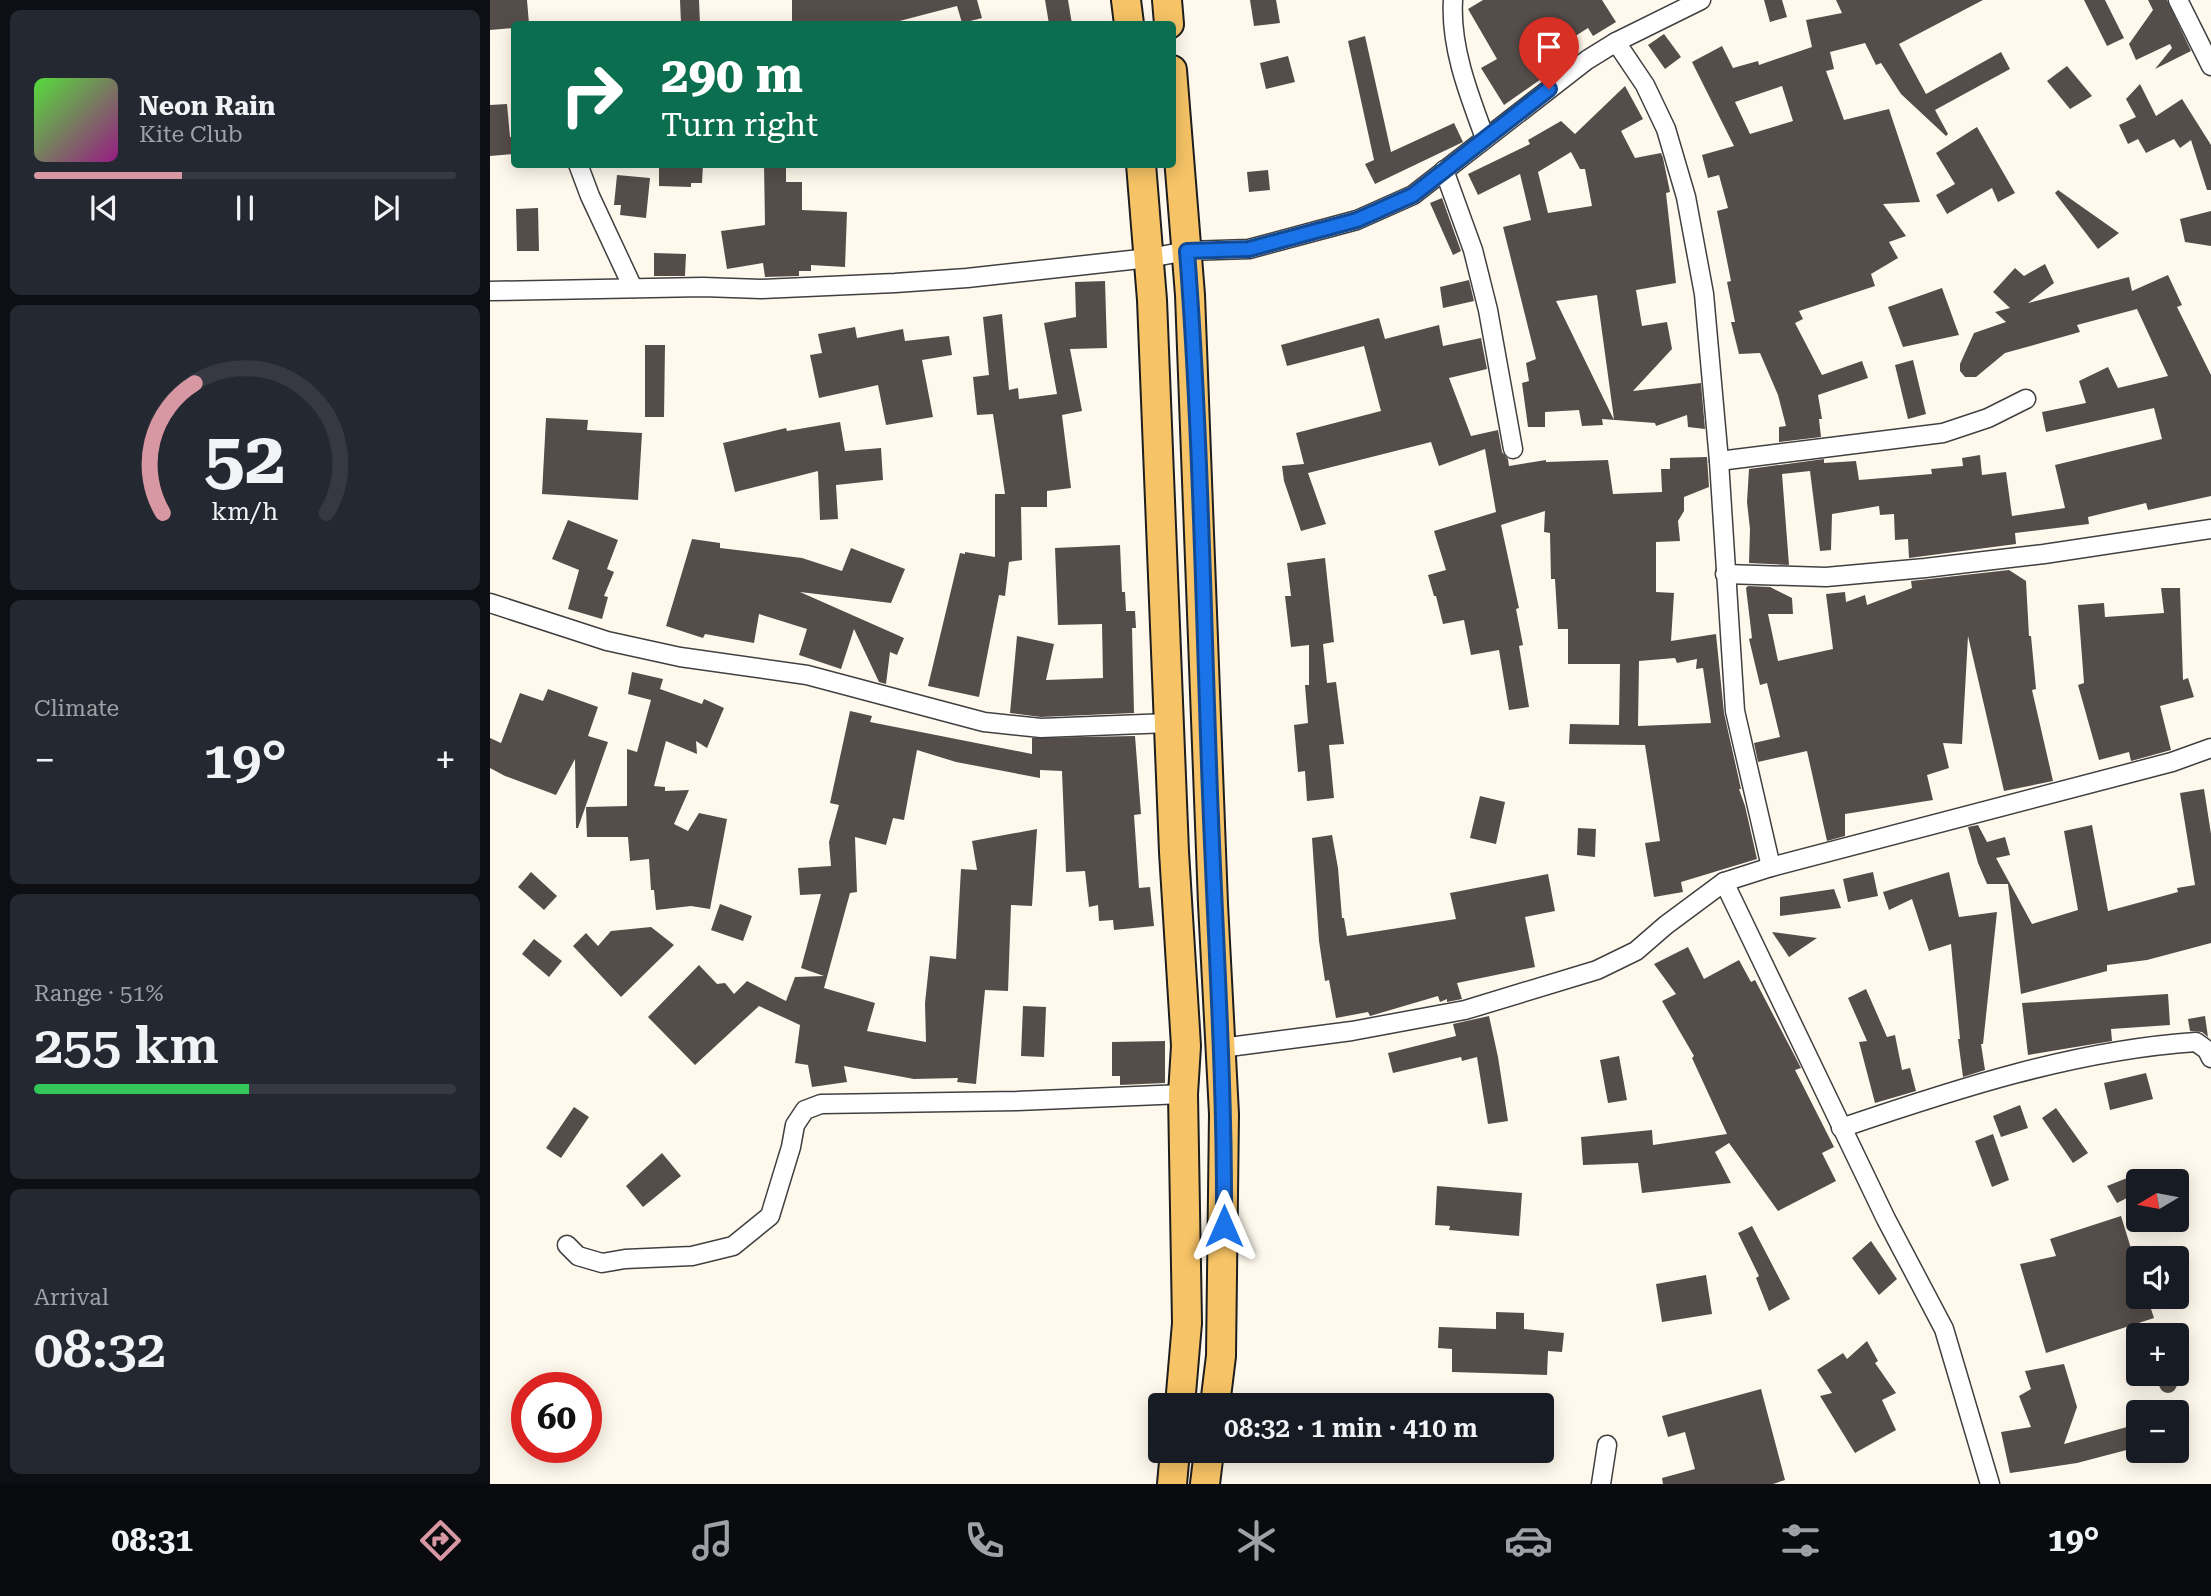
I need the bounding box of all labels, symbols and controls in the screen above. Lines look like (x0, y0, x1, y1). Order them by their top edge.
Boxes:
pin (1519, 17, 1579, 89)
icon: arrive (1530, 28, 1568, 66)
text: 290 m (661, 47, 803, 104)
icon: right (546, 49, 637, 140)
text: Neon Rain (139, 91, 275, 121)
text: Turn right (661, 106, 818, 144)
text: Kite Club (139, 121, 243, 148)
icon: previous (85, 189, 123, 227)
icon: pause (226, 189, 264, 227)
icon: next (367, 189, 405, 227)
text: 52 (204, 417, 286, 502)
text: km/h (212, 497, 278, 526)
text: Climate (34, 695, 119, 722)
text: 19° (203, 730, 287, 791)
text: − (34, 738, 55, 782)
text: + (435, 738, 456, 782)
text: Range · 51% (34, 980, 163, 1007)
text: 255 km (34, 1015, 219, 1076)
north arrow (2126, 1169, 2189, 1232)
map controls (2126, 1169, 2189, 1463)
position arrow (1187, 1189, 1261, 1263)
button: sound (2126, 1246, 2189, 1309)
text: Arrival (34, 1284, 109, 1311)
text: 08:32 (34, 1319, 166, 1380)
button: + (2126, 1323, 2189, 1386)
speed limit sign: 60 (511, 1372, 602, 1463)
button: − (2126, 1400, 2189, 1463)
text: 08:32 · 1 min · 410 m (1224, 1413, 1478, 1443)
icon: directions (416, 1516, 465, 1565)
icon: music (688, 1516, 737, 1565)
icon: phone (960, 1516, 1009, 1565)
icon: climate (1232, 1516, 1281, 1565)
icon: car (1504, 1516, 1553, 1565)
icon: filters (1776, 1516, 1825, 1565)
text: 08:31 (111, 1521, 193, 1559)
text: 19° (2048, 1521, 2100, 1559)

